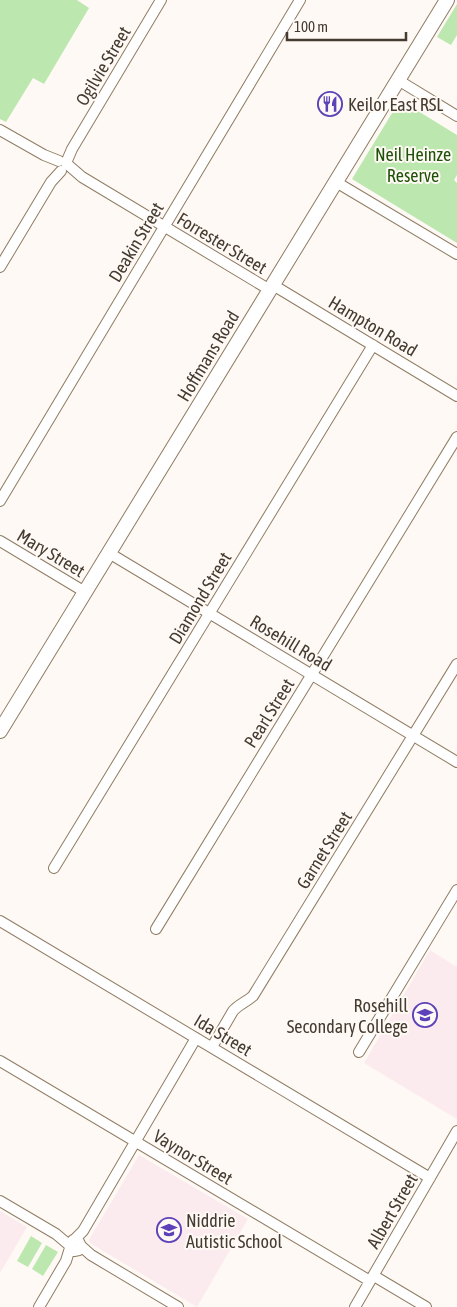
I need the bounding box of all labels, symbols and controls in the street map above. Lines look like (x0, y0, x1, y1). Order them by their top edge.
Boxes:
scale bar (287, 10, 406, 42)
text: 100 m (294, 18, 328, 35)
street label: Ogilvie Street (71, 23, 135, 109)
restaurant icon: Keilor East RSL (317, 91, 343, 117)
place label: Keilor East RSL (348, 94, 443, 115)
park label: Neil Heinze Reserve (375, 144, 451, 186)
street label: Deakin Street (104, 199, 168, 285)
street label: Forrester Street (173, 208, 271, 278)
street label: Hampton Road (325, 291, 421, 361)
street label: Hoffmans Road (173, 307, 243, 405)
street label: Mary Street (13, 525, 89, 581)
street label: Diamond Street (164, 548, 236, 648)
street label: Rosehill Road (246, 611, 336, 675)
street label: Pearl Street (240, 675, 298, 751)
street label: Garnet Street (292, 807, 356, 893)
place label: Rosehill Secondary College (287, 995, 408, 1037)
school or university icon: Rosehill Secondary College (412, 1002, 438, 1028)
street label: Ida Street (190, 1010, 256, 1060)
street label: Vaynor Street (150, 1125, 236, 1189)
street label: Albert Street (362, 1170, 422, 1252)
place label: Niddrie Autistic School (186, 1210, 283, 1252)
school or university icon: Niddrie Autistic School (156, 1217, 182, 1243)

